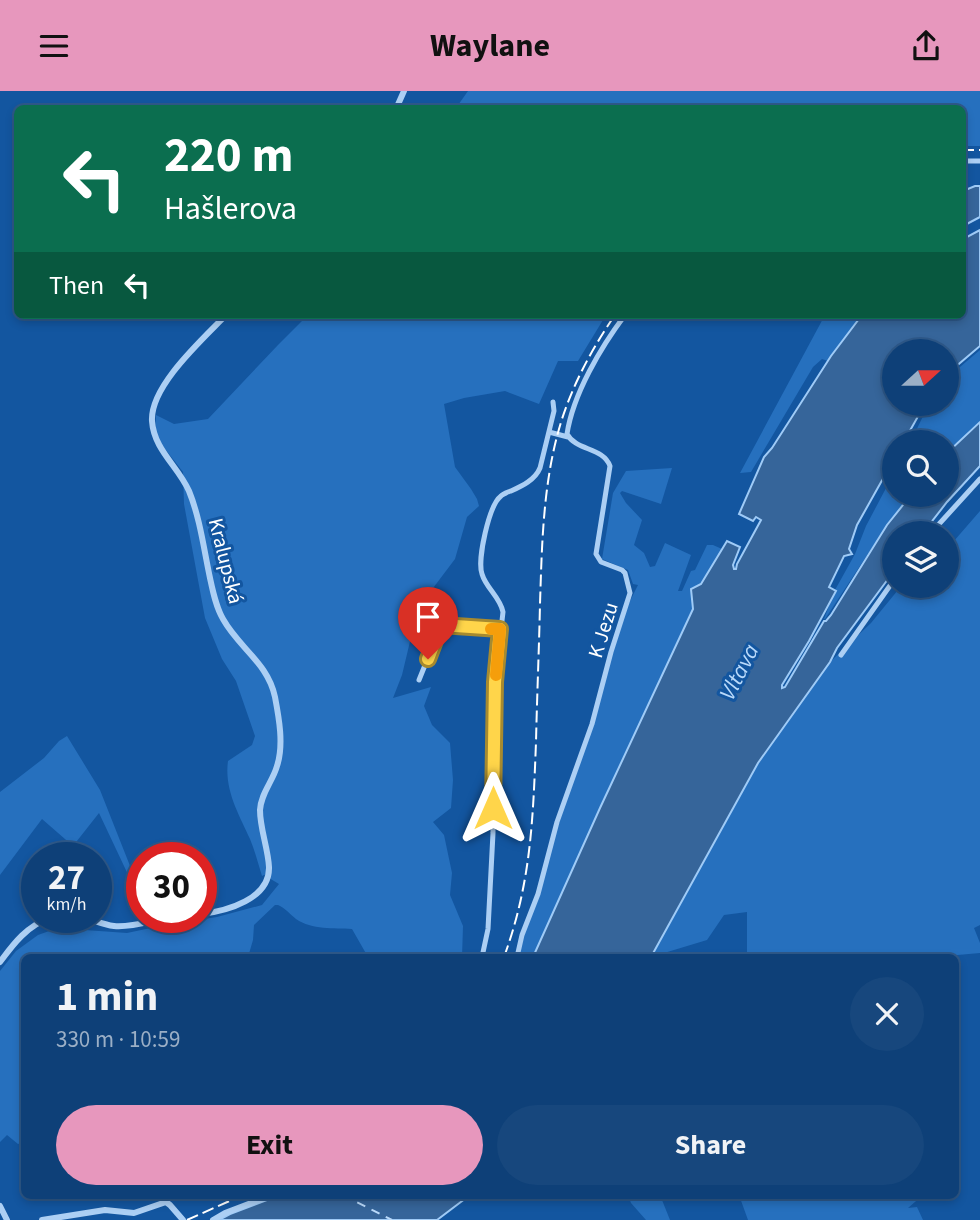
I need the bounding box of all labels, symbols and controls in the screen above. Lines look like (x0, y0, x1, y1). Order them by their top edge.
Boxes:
text: Waylane (430, 23, 550, 69)
icon: menu (35, 27, 73, 65)
icon: share (907, 27, 945, 65)
text: 220 m (164, 121, 293, 191)
icon: left (49, 133, 140, 224)
text: Hašlerova (164, 186, 297, 232)
icon: left (118, 266, 156, 304)
text: Then (49, 267, 104, 304)
north arrow (882, 339, 959, 417)
map controls (882, 339, 959, 598)
button: search (882, 430, 959, 507)
street label: Kralupská (201, 515, 251, 607)
button: layers (882, 521, 959, 598)
pin (398, 587, 458, 659)
icon: arrive (409, 598, 447, 636)
street label: K Jezu (580, 598, 626, 662)
water label: Vltava (711, 638, 767, 706)
position arrow (456, 771, 530, 845)
speed limit sign: 30 (126, 842, 217, 933)
text: 27 (48, 853, 85, 903)
text: km/h (47, 892, 86, 917)
text: 1 min (56, 967, 158, 1027)
button: close (850, 977, 924, 1051)
text: 330 m · 10:59 (56, 1023, 180, 1056)
button: Exit (56, 1105, 483, 1185)
button: Share (497, 1105, 924, 1185)

